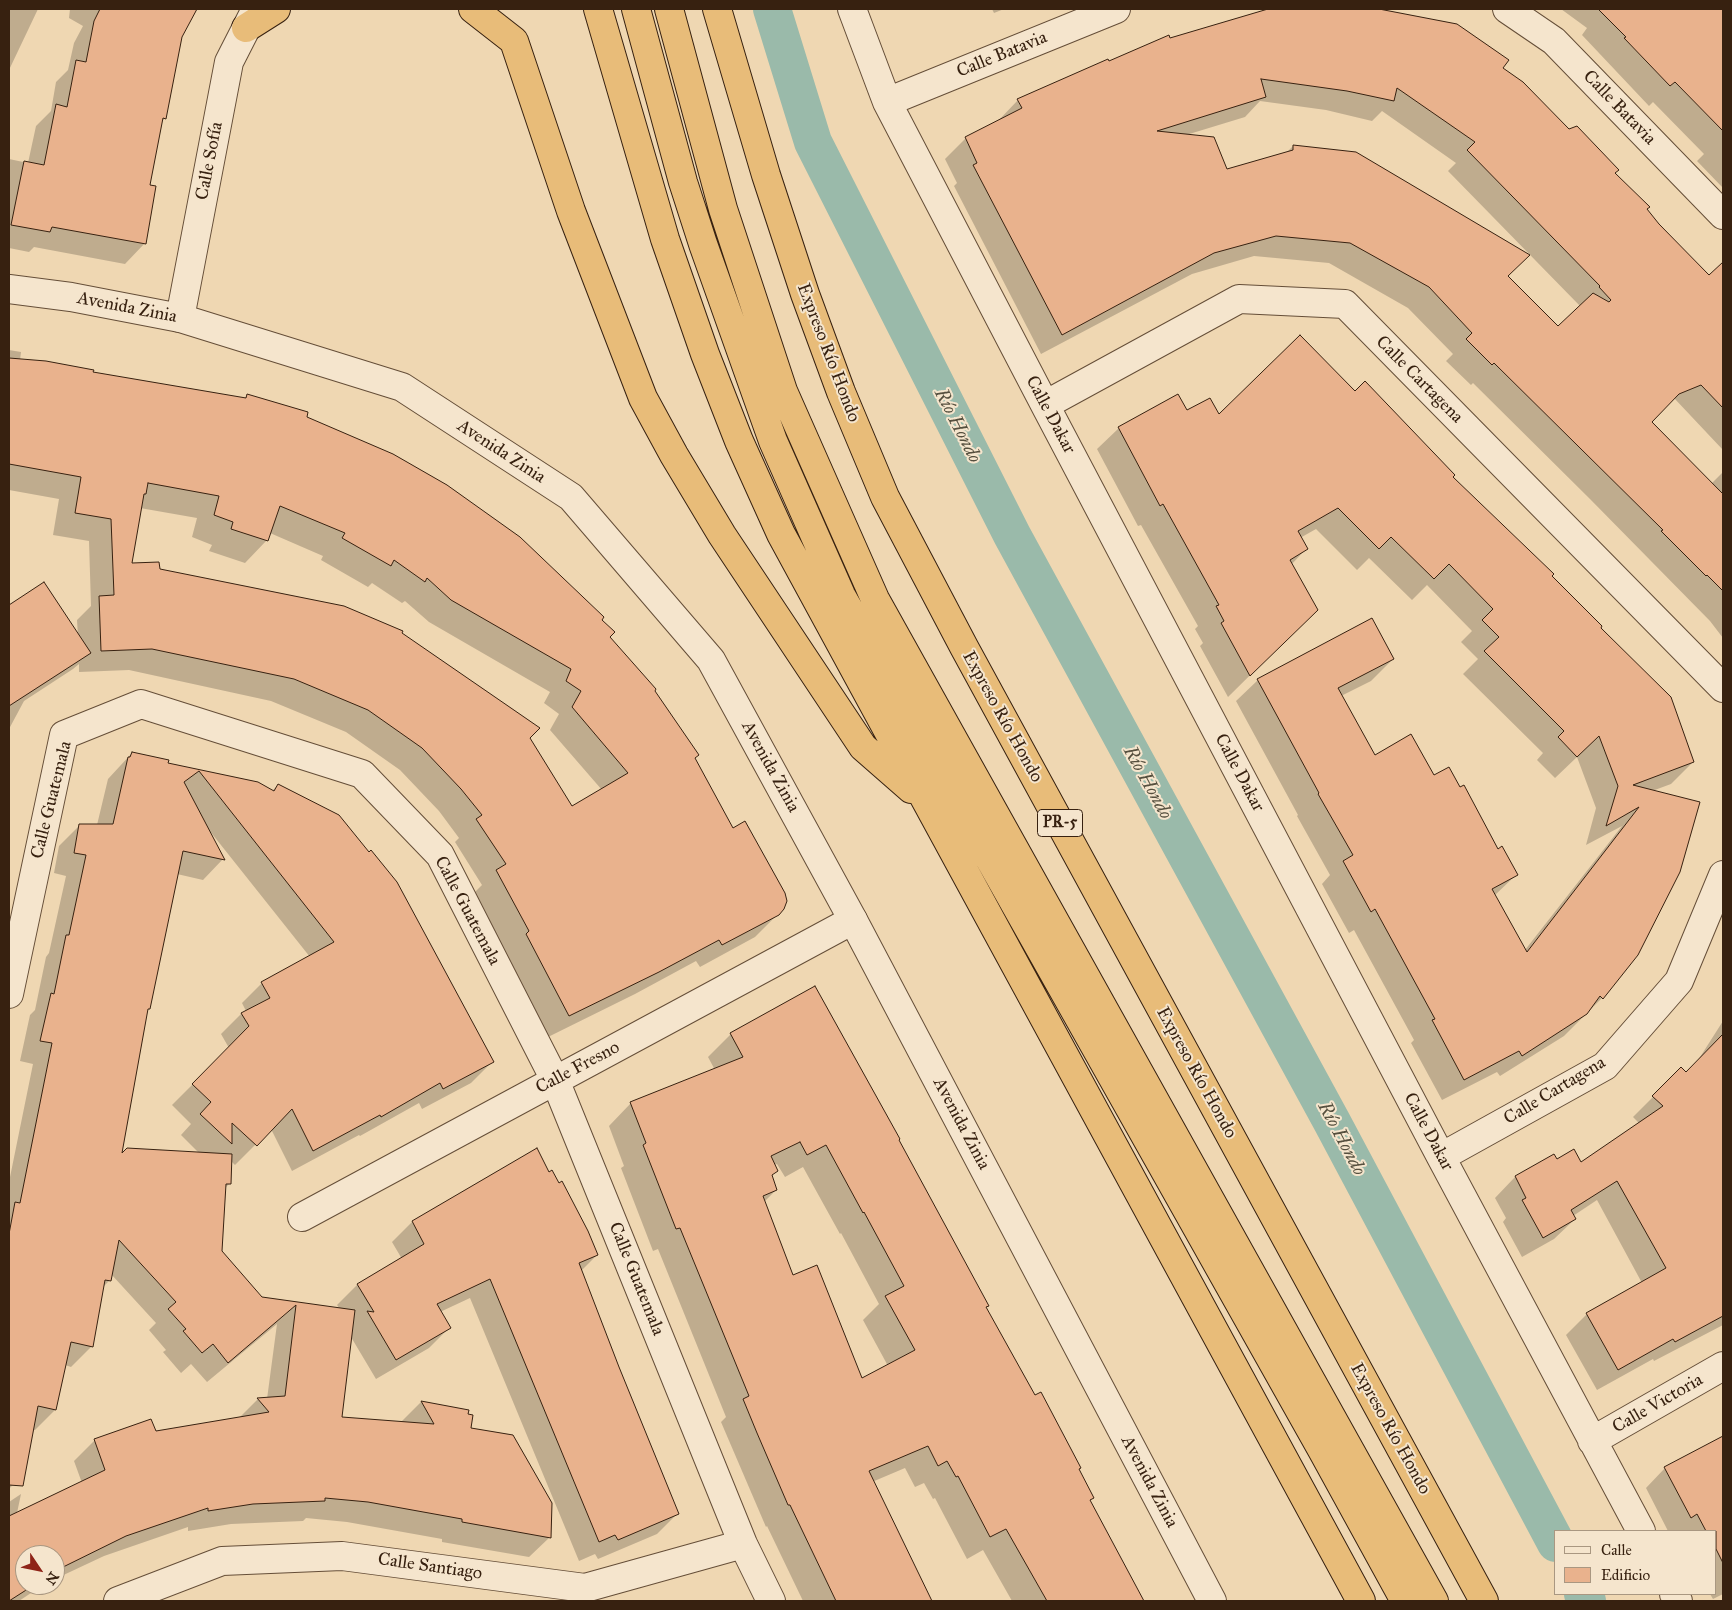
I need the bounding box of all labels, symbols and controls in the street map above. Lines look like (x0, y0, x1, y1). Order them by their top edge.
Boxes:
street label: Calle Batavia (954, 27, 1050, 83)
street label: Calle Batavia (1578, 66, 1660, 150)
street label: Calle Sofía (192, 120, 228, 202)
street label: Expreso Río Hondo (792, 281, 864, 425)
street label: Avenida Zinia (75, 288, 179, 328)
street label: Calle Cartagena (1371, 332, 1467, 428)
street label: Calle Dakar (1020, 372, 1080, 458)
water label: Río Hondo (929, 385, 985, 467)
street label: Avenida Zinia (453, 415, 549, 489)
street label: Expreso Río Hondo (957, 648, 1047, 786)
street label: Avenida Zinia (736, 718, 804, 816)
street label: Calle Dakar (1209, 730, 1269, 816)
street label: Calle Guatemala (27, 739, 77, 861)
water label: Río Hondo (1118, 742, 1176, 824)
road number: PR-5 (1038, 810, 1082, 836)
street label: Calle Guatemala (429, 853, 505, 969)
street label: Expreso Río Hondo (1151, 1004, 1241, 1142)
street label: Calle Fresno (532, 1037, 624, 1099)
street label: Calle Cartagena (1500, 1052, 1610, 1130)
street label: Avenida Zinia (928, 1074, 994, 1174)
street label: Calle Dakar (1398, 1089, 1458, 1175)
water label: Río Hondo (1312, 1098, 1370, 1180)
street label: Calle Guatemala (603, 1219, 669, 1339)
street label: Expreso Río Hondo (1345, 1360, 1435, 1498)
street label: Calle Victoria (1609, 1369, 1707, 1439)
street label: Avenida Zinia (1116, 1432, 1182, 1532)
legend (1554, 1530, 1717, 1595)
text: Calle (1601, 1541, 1632, 1559)
north arrow (15, 1545, 65, 1595)
street label: Calle Santiago (376, 1549, 484, 1585)
text: Edificio (1601, 1566, 1650, 1584)
text: N (42, 1568, 62, 1588)

